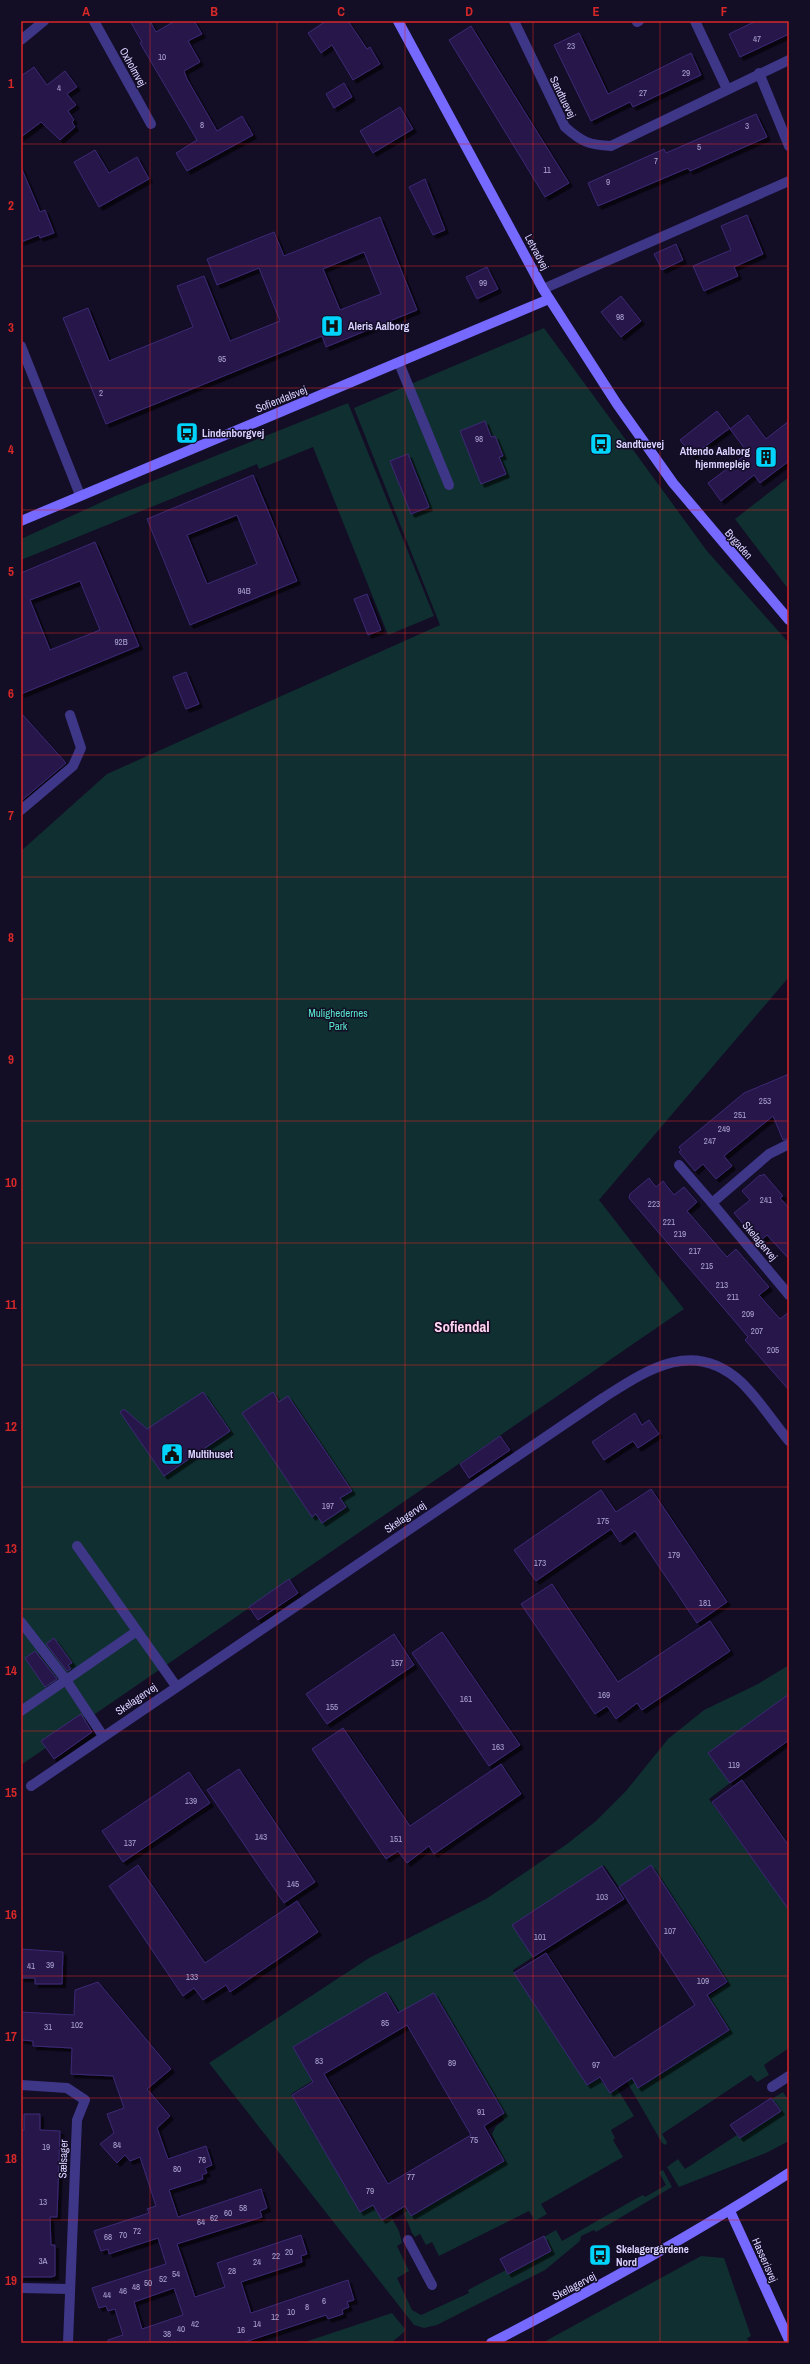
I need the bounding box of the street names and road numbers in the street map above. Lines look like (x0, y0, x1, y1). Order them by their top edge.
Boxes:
street label: Oxholmvej (117, 45, 149, 89)
street label: Sandtuevej (547, 74, 579, 120)
street label: Letvadvej (522, 232, 552, 272)
street label: Sofiendalsvej (253, 382, 309, 416)
street label: Bygaden (722, 526, 756, 562)
street label: Skelagervej (739, 1218, 781, 1264)
street label: Skelagervej (382, 1498, 428, 1536)
street label: Skelagervej (113, 1680, 159, 1718)
street label: Sælsager (55, 2139, 71, 2179)
street label: Hasserisvej (749, 2236, 781, 2284)
street label: Skelagervej (550, 2269, 598, 2303)

